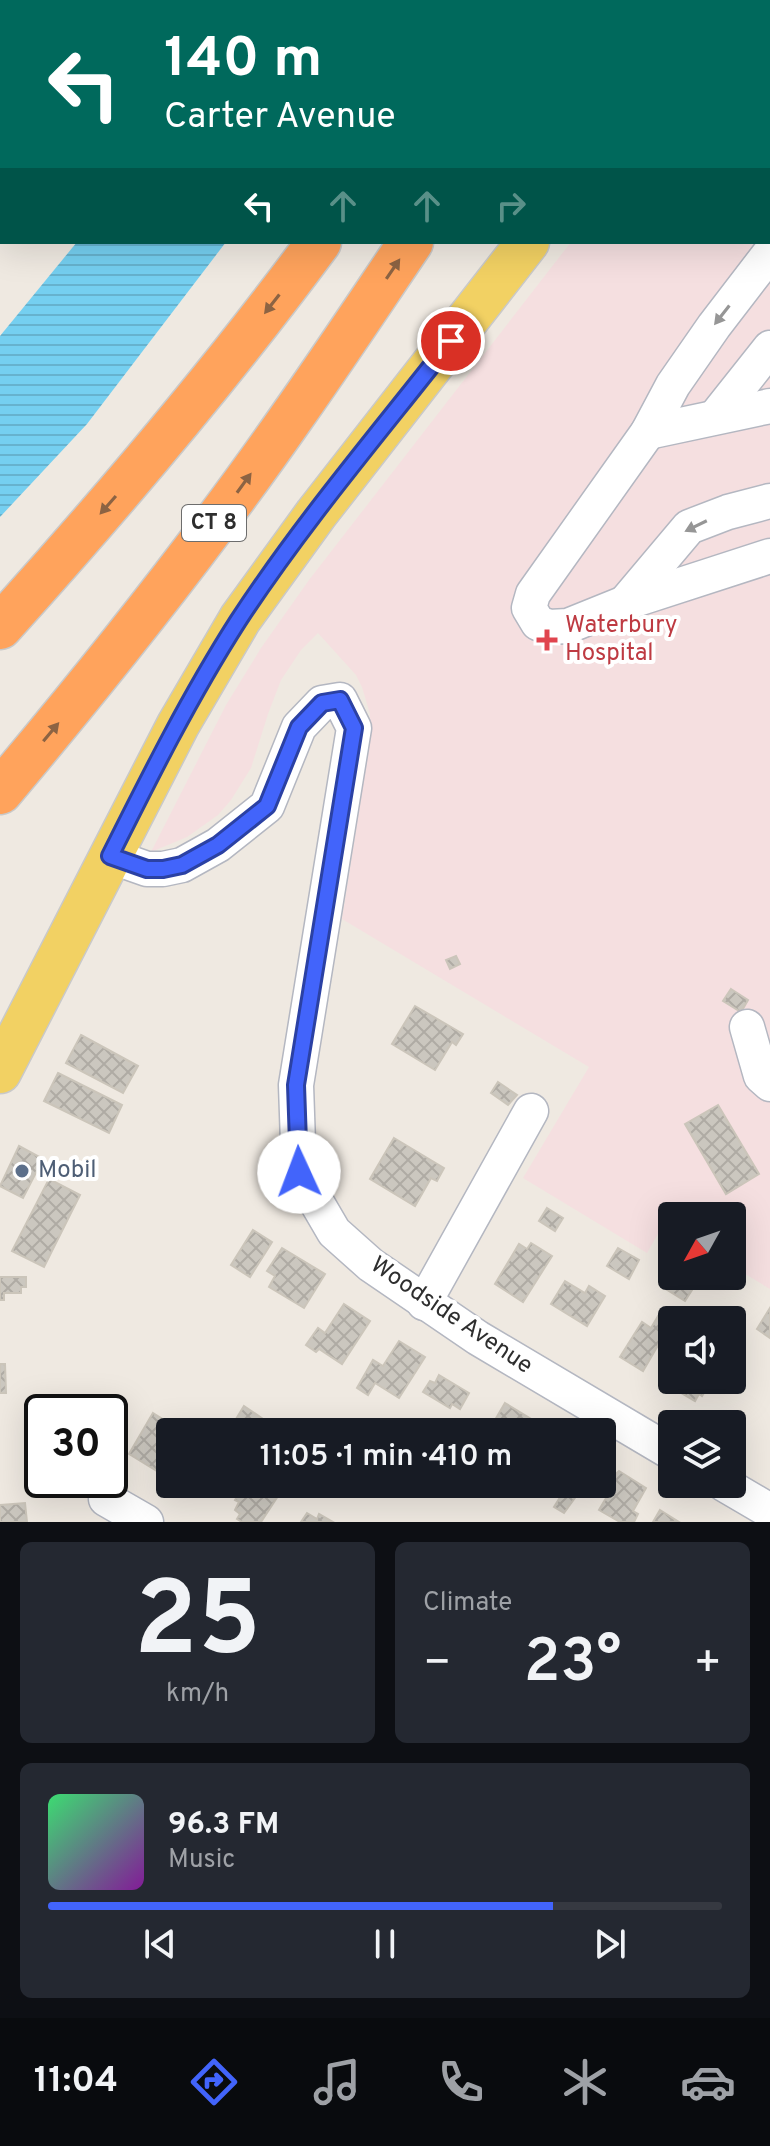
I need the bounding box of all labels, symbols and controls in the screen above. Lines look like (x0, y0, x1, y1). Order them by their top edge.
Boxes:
text: 140 m (164, 26, 322, 96)
icon: left (32, 32, 136, 136)
text: Carter Avenue (164, 95, 396, 141)
icon: left (237, 184, 281, 228)
icon: ahead (321, 184, 365, 228)
icon: ahead (405, 184, 449, 228)
icon: right (489, 184, 533, 228)
one-way arrow (385, 259, 400, 280)
one-way arrow (265, 294, 281, 314)
one-way arrow (715, 305, 731, 325)
pin (417, 307, 485, 375)
icon: arrive (429, 319, 473, 363)
one-way arrow (236, 472, 251, 493)
one-way arrow (99, 496, 117, 515)
road number: CT 8 (182, 505, 246, 541)
one-way arrow (685, 519, 708, 532)
place label: Waterbury Hospital (565, 611, 677, 669)
marker: Waterbury Hospital (536, 629, 558, 651)
one-way arrow (41, 722, 59, 742)
position arrow (257, 1130, 341, 1214)
place label: Mobil (38, 1156, 97, 1186)
marker: Mobil (13, 1162, 31, 1180)
north arrow (658, 1202, 746, 1290)
map controls (658, 1202, 746, 1498)
street label: Woodside Avenue (364, 1251, 538, 1381)
button: sound (658, 1306, 746, 1394)
speed limit sign: 30 (24, 1394, 128, 1498)
button: layers (658, 1410, 746, 1498)
text: 11:05 · 1 min · 410 m (260, 1439, 512, 1476)
text: 25 (134, 1560, 261, 1692)
text: Climate (423, 1587, 512, 1620)
text: 23° (524, 1627, 621, 1703)
text: − (423, 1637, 451, 1693)
text: + (694, 1637, 722, 1693)
text: km/h (166, 1678, 229, 1711)
text: 96.3 FM (168, 1807, 279, 1844)
text: Music (168, 1844, 235, 1877)
icon: previous (138, 1922, 182, 1966)
icon: pause (363, 1922, 407, 1966)
icon: next (588, 1922, 632, 1966)
icon: directions (186, 2054, 242, 2110)
icon: music (309, 2054, 365, 2110)
icon: phone (433, 2054, 489, 2110)
icon: climate (557, 2054, 613, 2110)
icon: car (680, 2054, 736, 2110)
text: 11:04 (34, 2059, 118, 2105)

